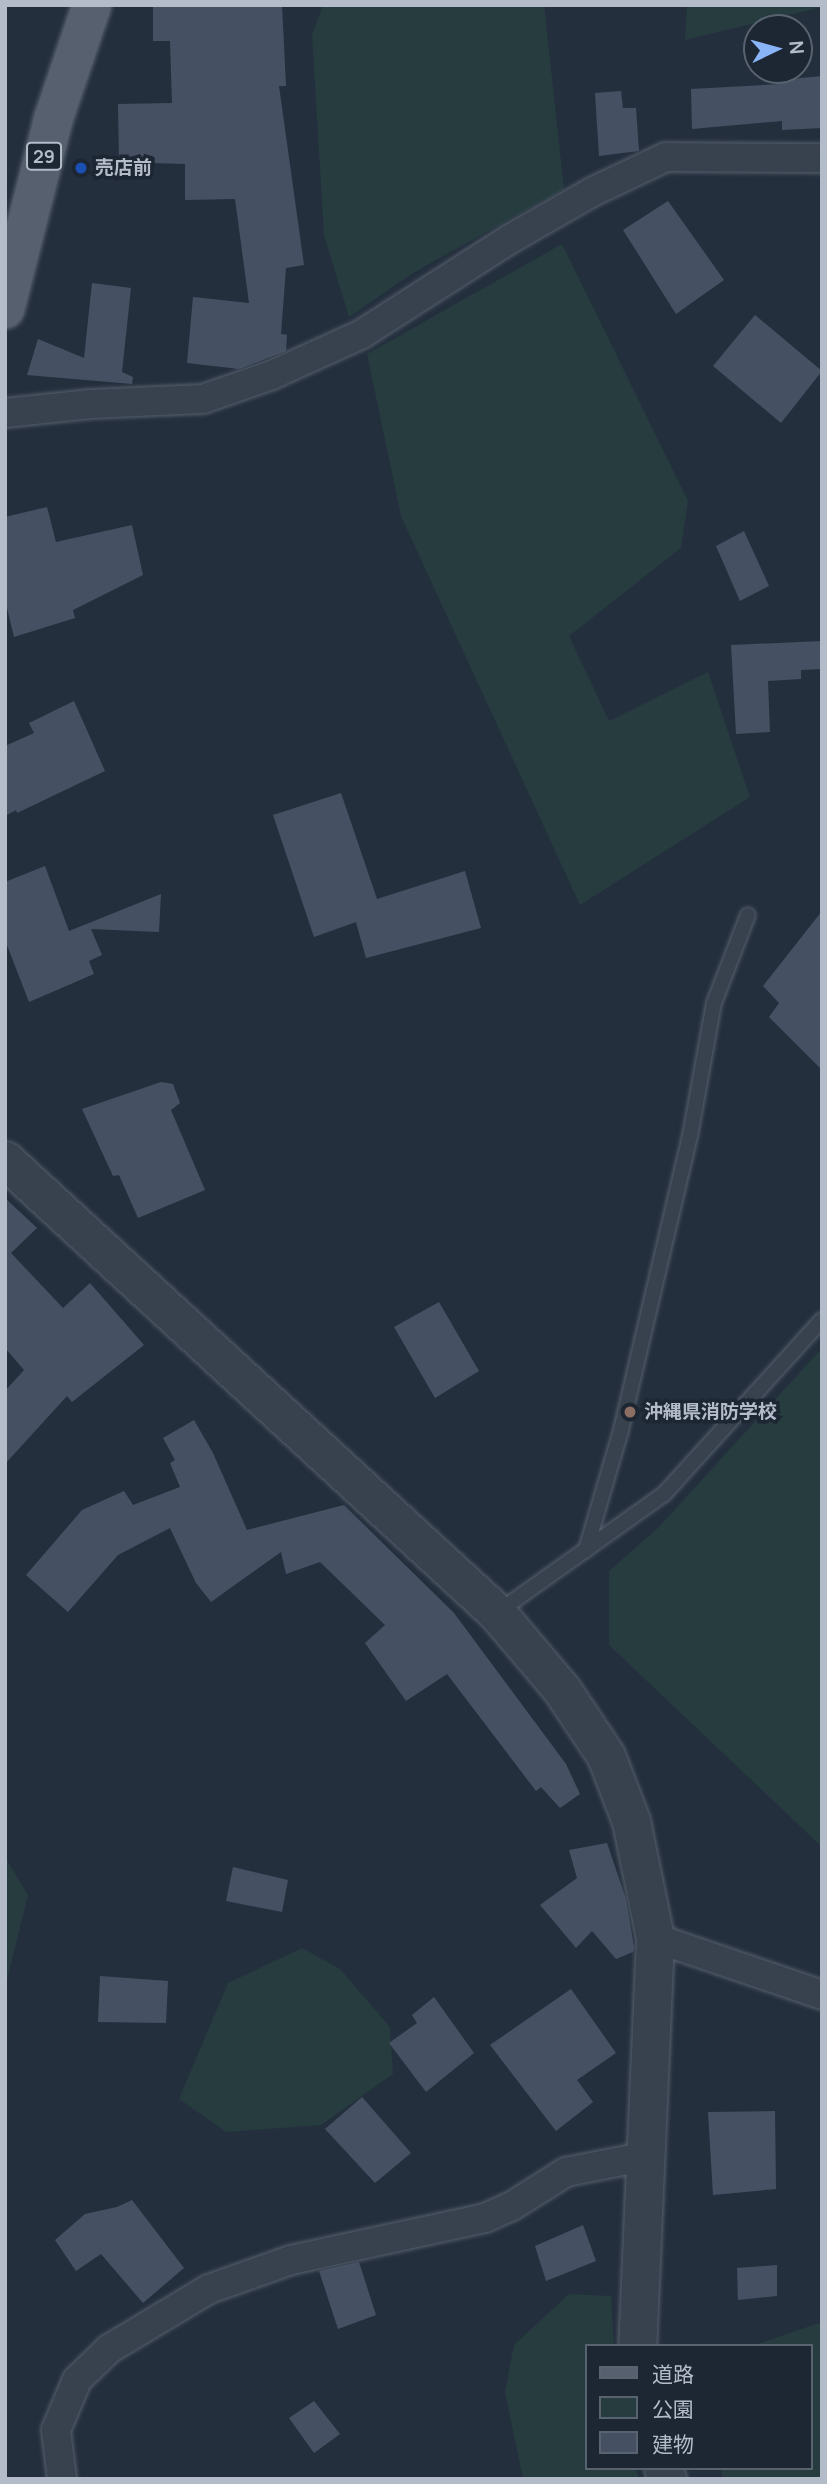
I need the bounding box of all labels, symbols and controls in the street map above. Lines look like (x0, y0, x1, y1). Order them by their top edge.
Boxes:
north arrow (743, 14, 813, 84)
text: N (783, 39, 810, 55)
road number: 29 (25, 141, 63, 170)
place label: 売店前 (95, 157, 152, 179)
marker: 売店前 (73, 160, 89, 176)
place label: 沖縄県消防学校 (644, 1401, 777, 1423)
marker: 沖縄県消防学校 (622, 1404, 638, 1420)
legend (586, 2344, 813, 2470)
text: 道路 (652, 2360, 694, 2388)
text: 公園 (652, 2395, 694, 2423)
text: 建物 (652, 2430, 694, 2458)

